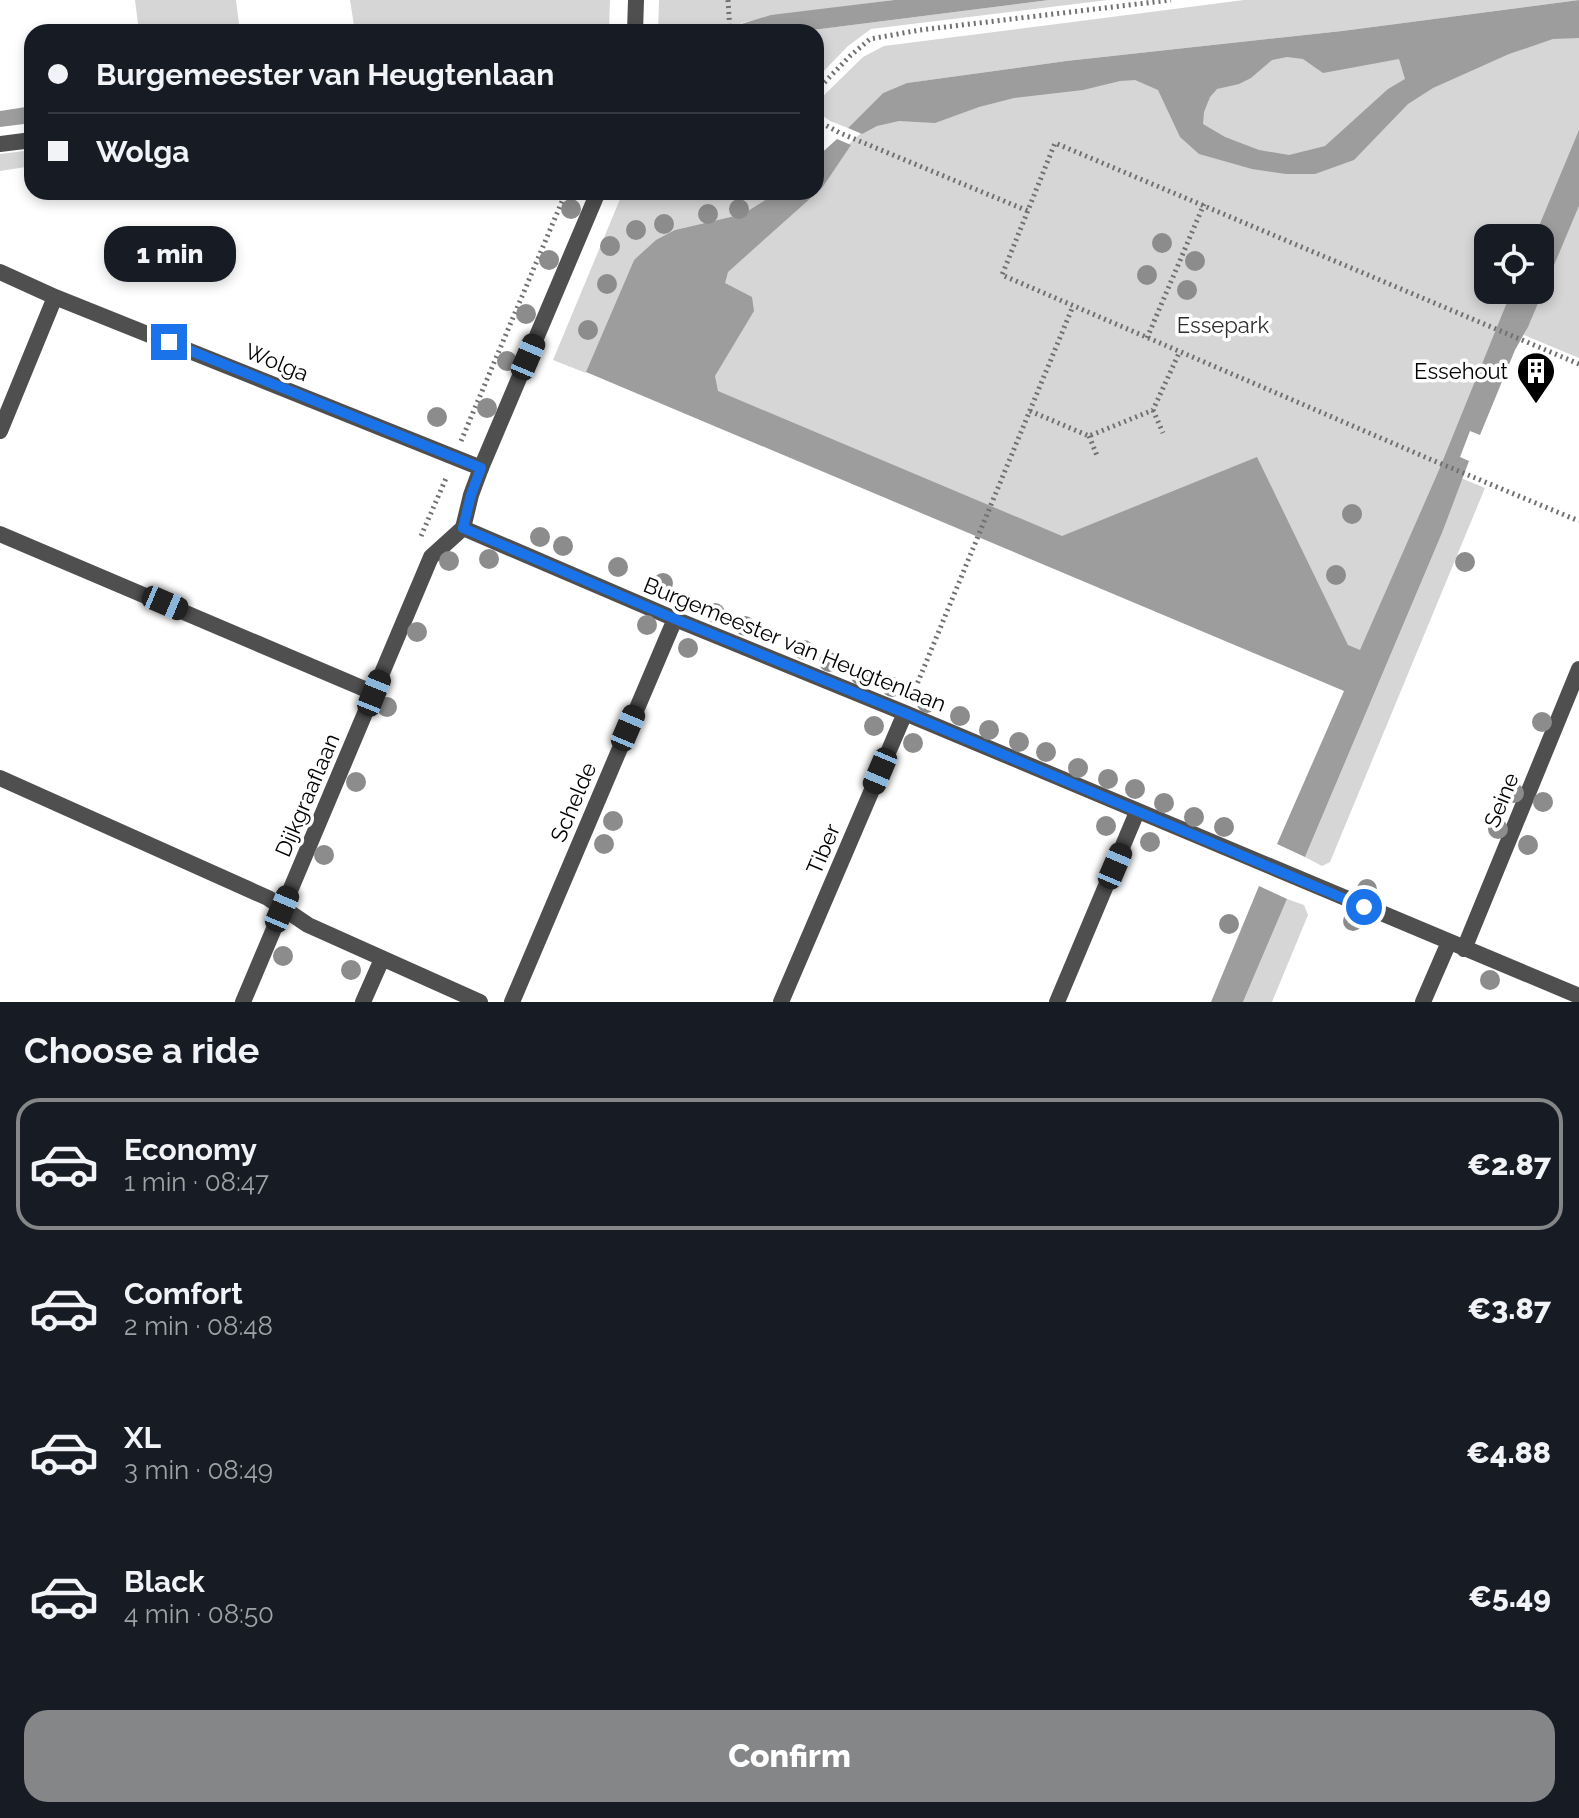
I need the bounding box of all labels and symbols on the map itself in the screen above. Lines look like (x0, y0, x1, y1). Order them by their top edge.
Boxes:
callout: 1 min (103, 226, 235, 282)
park label: Essepark (1177, 312, 1270, 338)
route end (151, 324, 187, 360)
car (508, 330, 548, 384)
street label: Wolga (241, 338, 313, 386)
building icon: Essehout (1515, 350, 1557, 405)
place label: Essehout (1414, 358, 1509, 384)
street label: Burgemeester van Heugtenlaan (640, 571, 950, 717)
car (138, 583, 192, 623)
car (354, 666, 394, 720)
car (608, 701, 648, 755)
street label: Dijkgraaflaan (269, 729, 345, 861)
car (860, 744, 900, 798)
street label: Schelde (545, 758, 601, 846)
street label: Seine (1478, 769, 1524, 831)
street label: Tiber (801, 820, 845, 878)
car (1095, 839, 1135, 893)
car (262, 882, 302, 936)
route start (1346, 889, 1382, 925)

